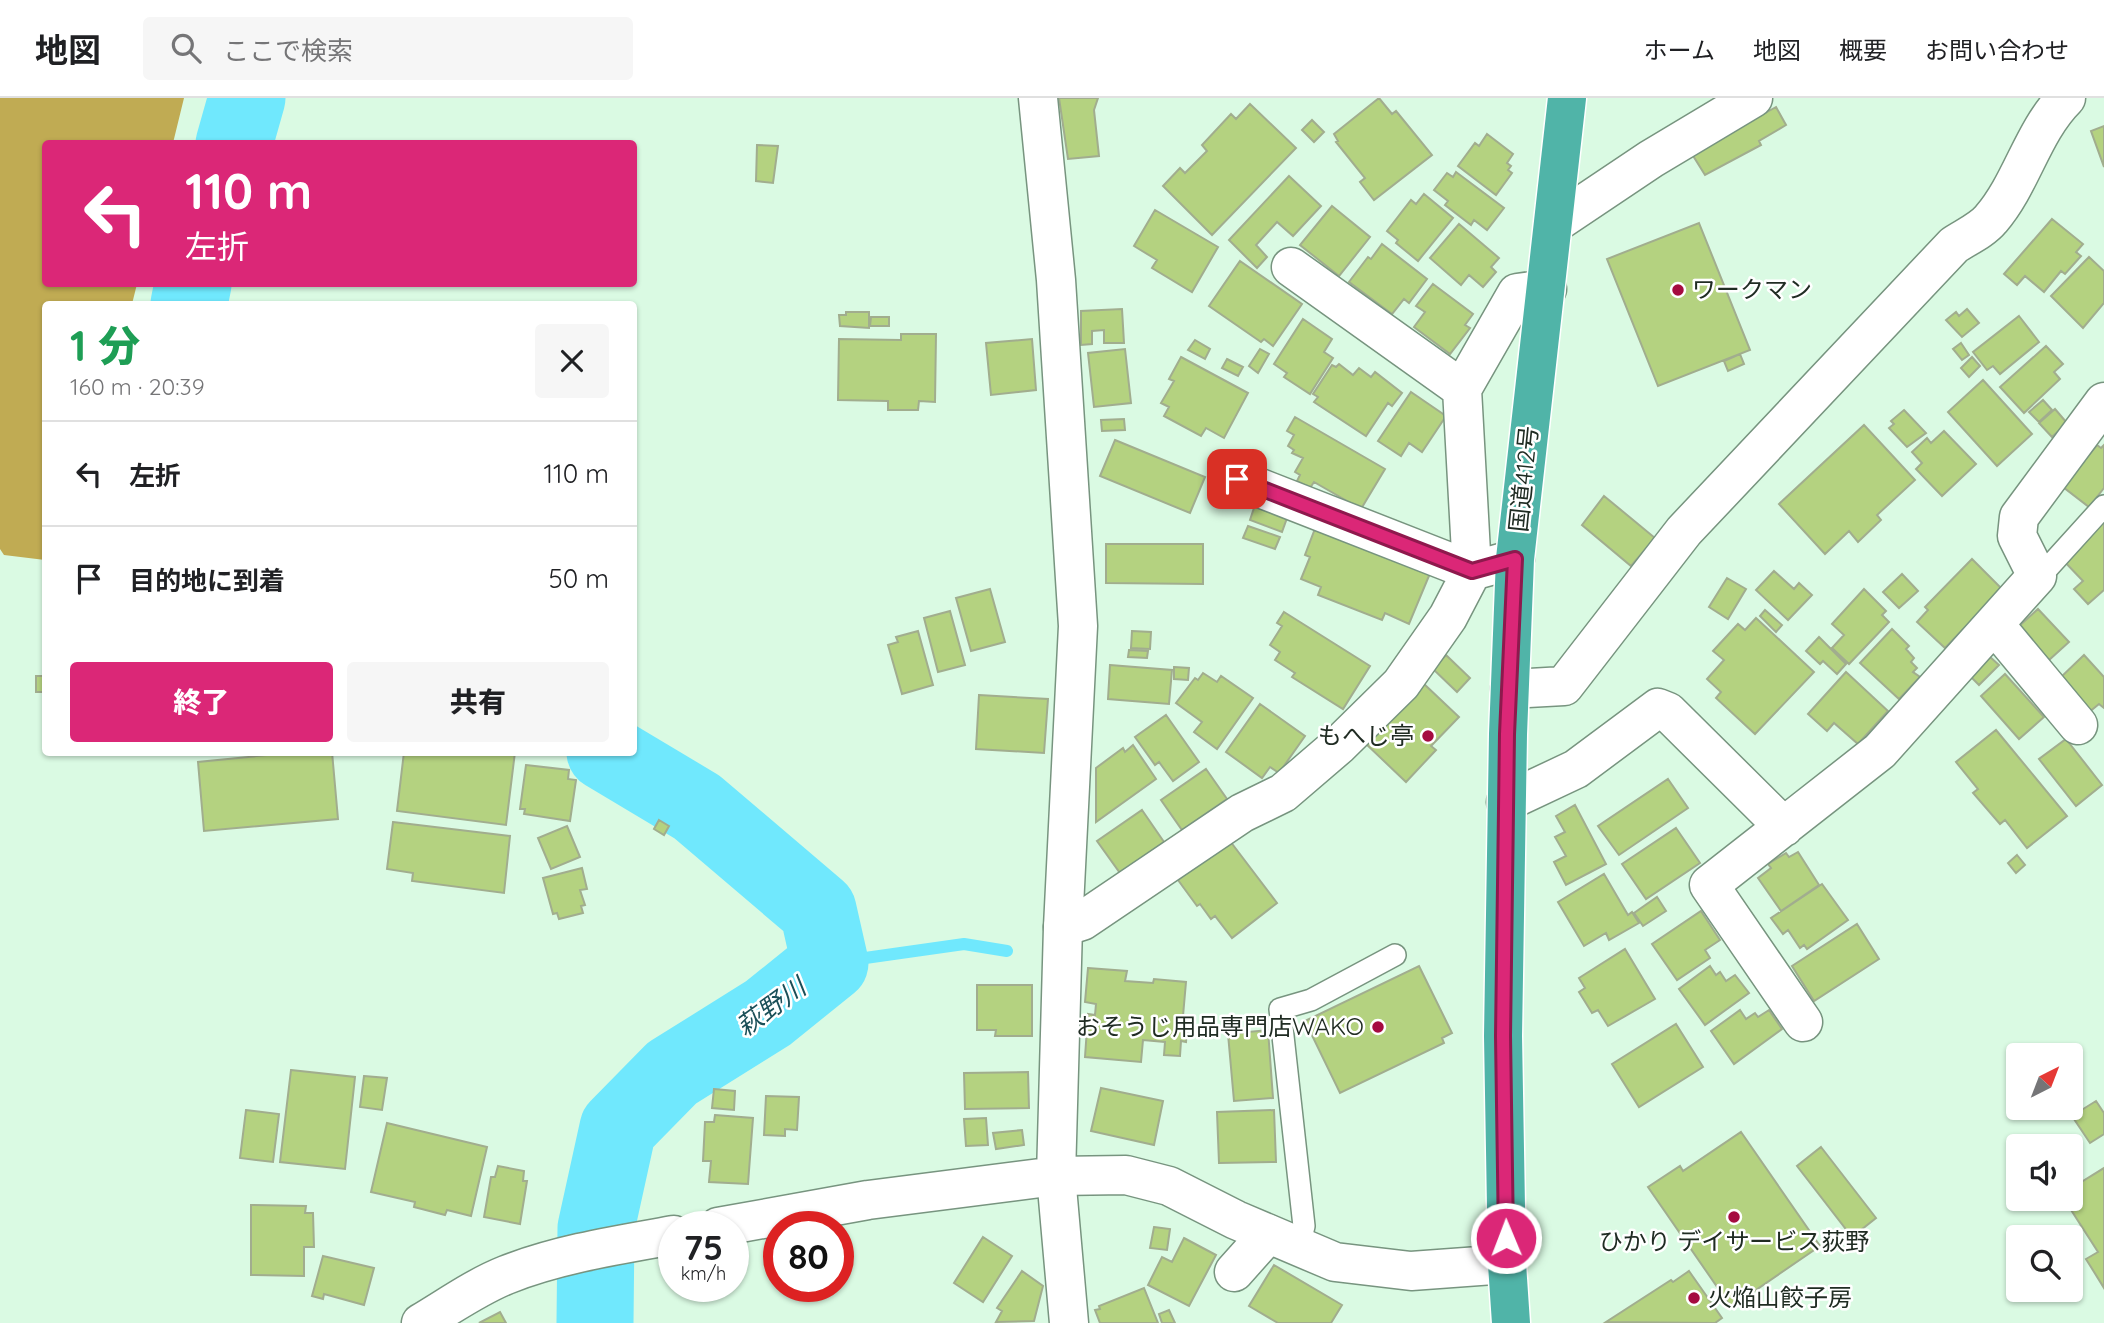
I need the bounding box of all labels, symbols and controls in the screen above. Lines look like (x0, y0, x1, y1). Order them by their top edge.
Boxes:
search box (143, 17, 633, 80)
text: 地図 (35, 29, 101, 70)
icon: search (167, 29, 205, 67)
text: ここで検索 (223, 34, 353, 67)
text: ホーム (1644, 35, 1715, 65)
text: 地図 (1753, 35, 1801, 65)
text: 概要 (1839, 35, 1887, 65)
text: お問い合わせ (1925, 35, 2069, 65)
text: 110 m (185, 160, 312, 221)
icon: left (70, 168, 161, 259)
text: 左折 (185, 226, 249, 266)
place label: ワークマン (1692, 274, 1812, 304)
marker: ワークマン (1670, 282, 1686, 298)
text: 1 分 (70, 319, 140, 372)
button: close (535, 324, 609, 398)
text: 160 m · 20:39 (70, 372, 204, 401)
street label: 国道412号 (1503, 424, 1543, 533)
pin (1207, 449, 1267, 509)
icon: left (70, 455, 108, 493)
text: 110 m (543, 457, 609, 490)
text: 左折 (129, 459, 181, 492)
icon: arrive (1218, 460, 1256, 498)
icon: arrive (70, 560, 108, 598)
text: 50 m (549, 562, 609, 595)
text: 目的地に到着 (129, 564, 285, 597)
button: 終了 (70, 662, 333, 742)
button: 共有 (347, 662, 609, 742)
place label: もへじ亭 (1318, 720, 1414, 750)
marker: もへじ亭 (1420, 728, 1436, 744)
water label: 萩野川 (729, 969, 814, 1043)
place label: おそうじ用品専門店WAKO (1076, 1011, 1364, 1041)
marker: おそうじ用品専門店WAKO (1370, 1019, 1386, 1035)
north arrow (2006, 1043, 2082, 1120)
map controls (2006, 1043, 2083, 1302)
button: sound (2006, 1134, 2083, 1211)
position arrow (1469, 1201, 1543, 1275)
marker: ひかり デイサービス荻野 (1726, 1209, 1742, 1225)
speed limit sign: 80 (763, 1211, 854, 1302)
text: 75 (684, 1225, 723, 1269)
button: search (2006, 1225, 2083, 1302)
place label: ひかり デイサービス荻野 (1599, 1226, 1869, 1256)
text: km/h (681, 1262, 726, 1285)
place label: 火焔山餃子房 (1708, 1282, 1852, 1312)
marker: 火焔山餃子房 (1686, 1290, 1702, 1306)

